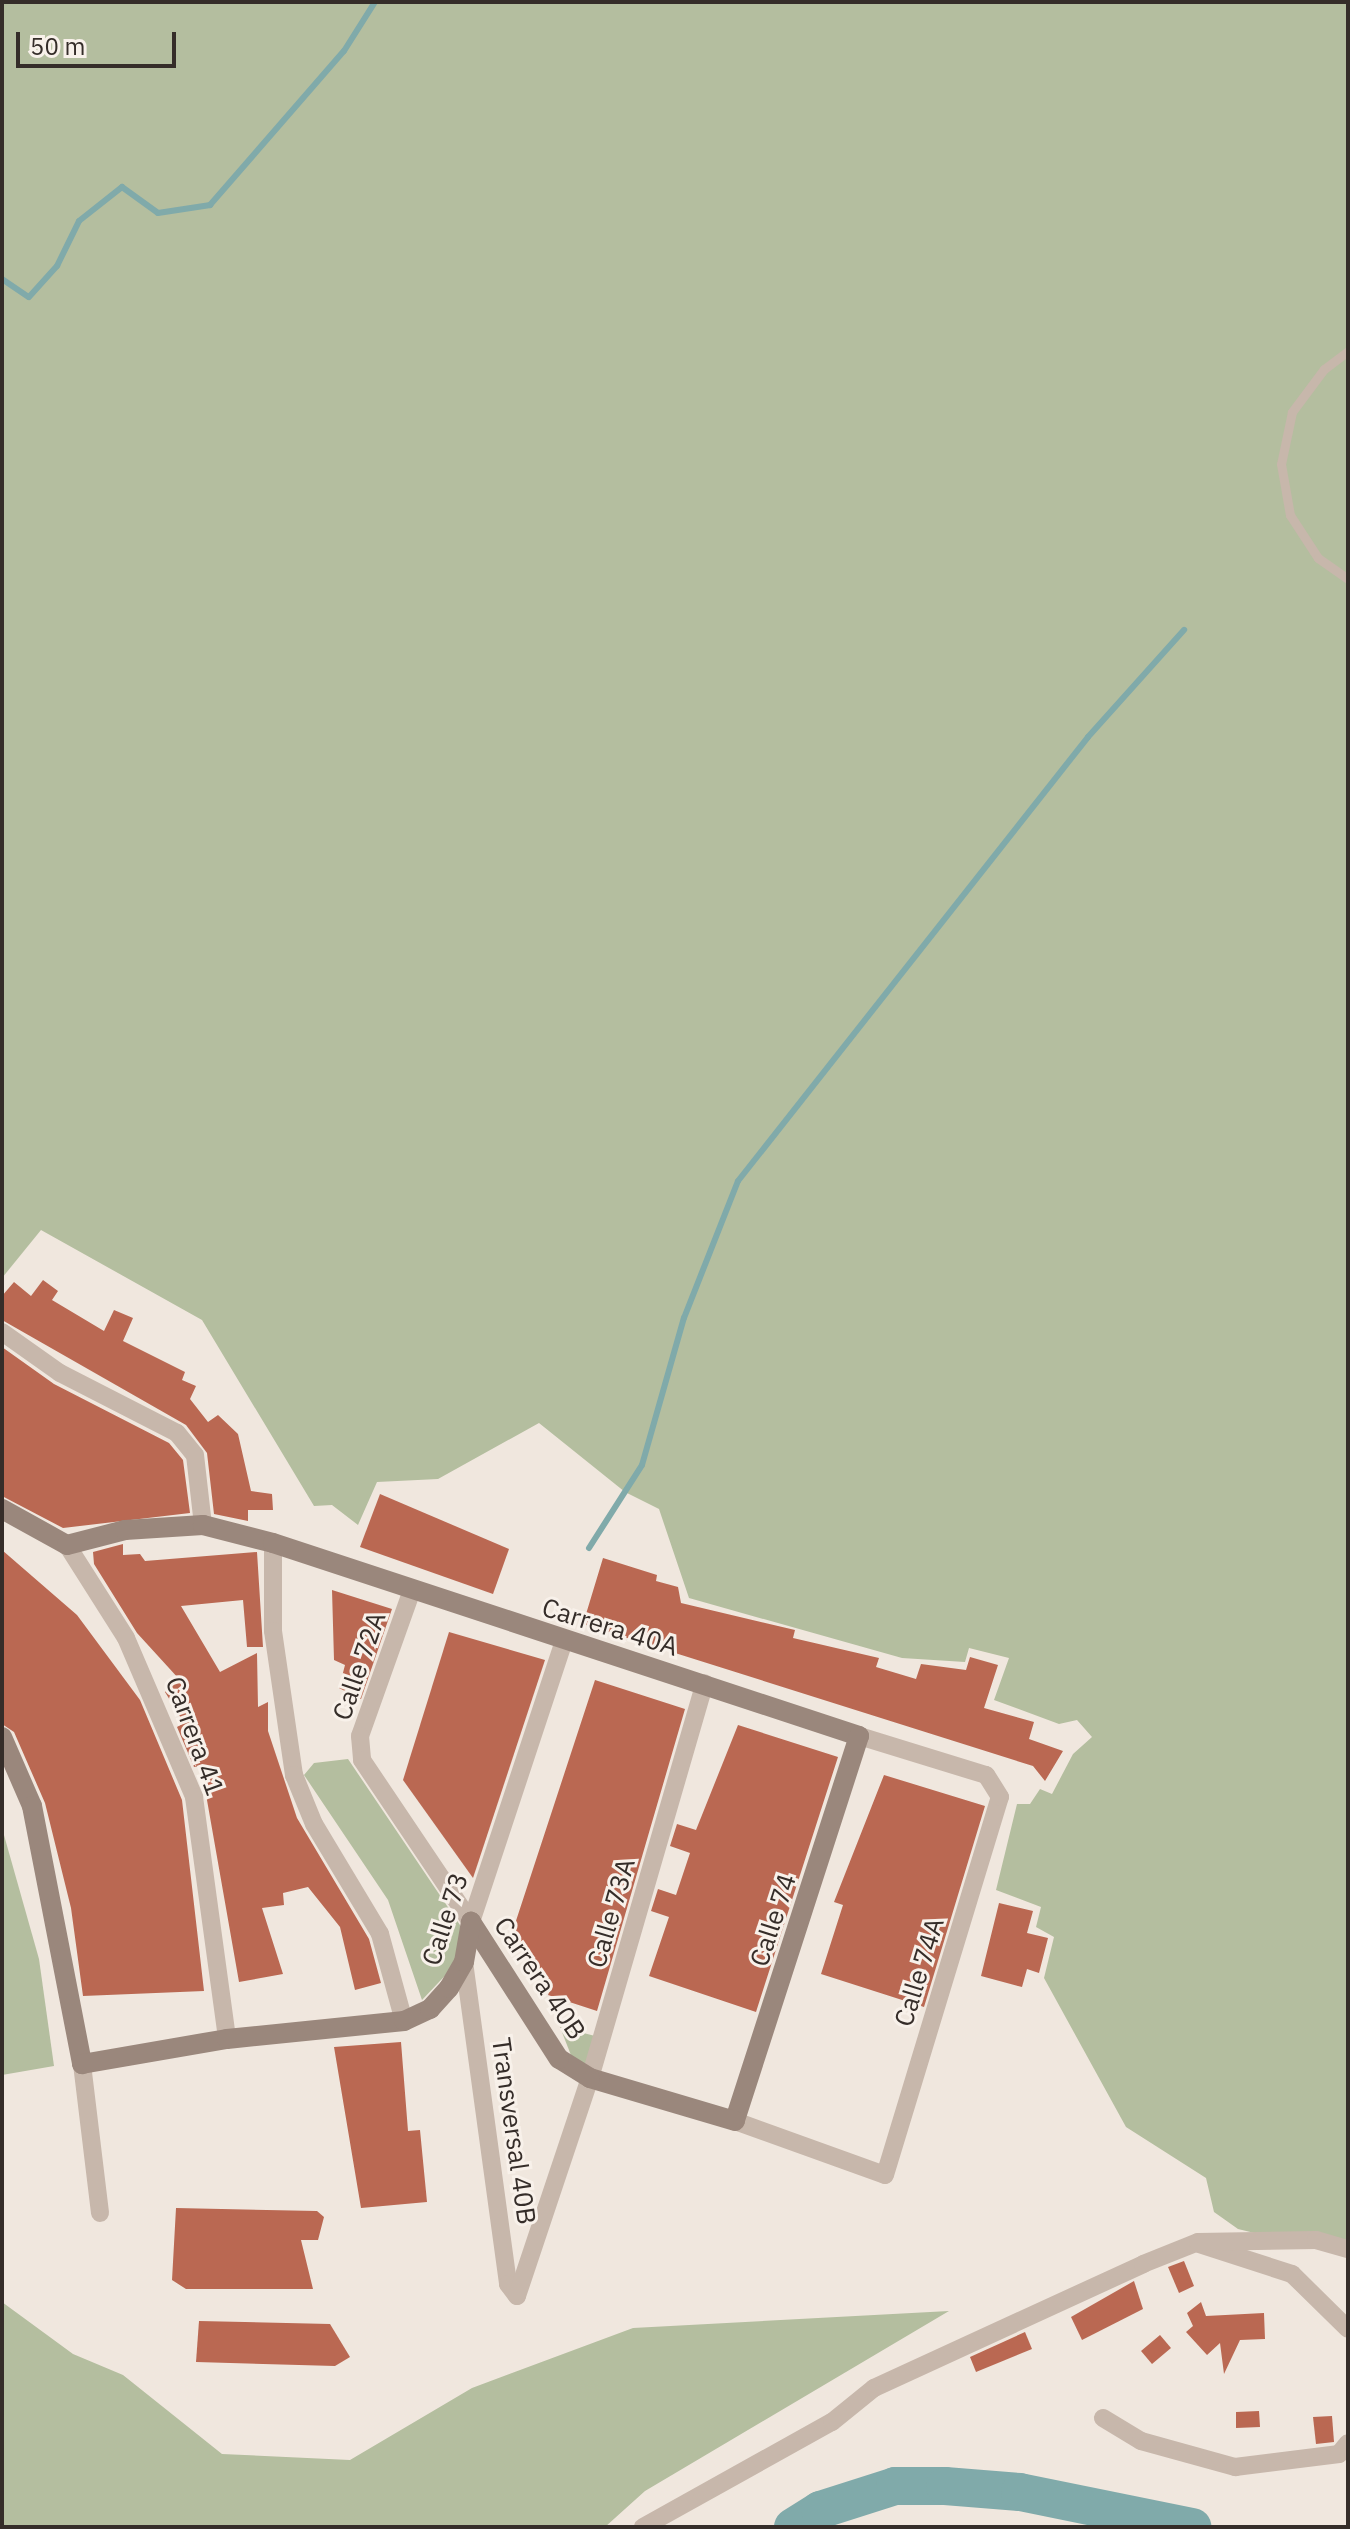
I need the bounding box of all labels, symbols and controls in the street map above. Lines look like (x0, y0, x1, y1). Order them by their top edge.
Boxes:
scale bar (20, 16, 180, 66)
text: 50 m (30, 30, 85, 62)
street label: Carrera 40A (538, 1592, 682, 1662)
street label: Calle 72A (326, 1608, 392, 1724)
street label: Carrera 41 (159, 1672, 231, 1800)
street label: Calle 73A (581, 1855, 641, 1971)
street label: Calle 73 (415, 1869, 475, 1969)
street label: Calle 74 (743, 1870, 803, 1970)
street label: Carrera 40B (488, 1911, 592, 2045)
street label: Calle 74A (888, 1914, 950, 2030)
street label: Transversal 40B (485, 2036, 543, 2226)

